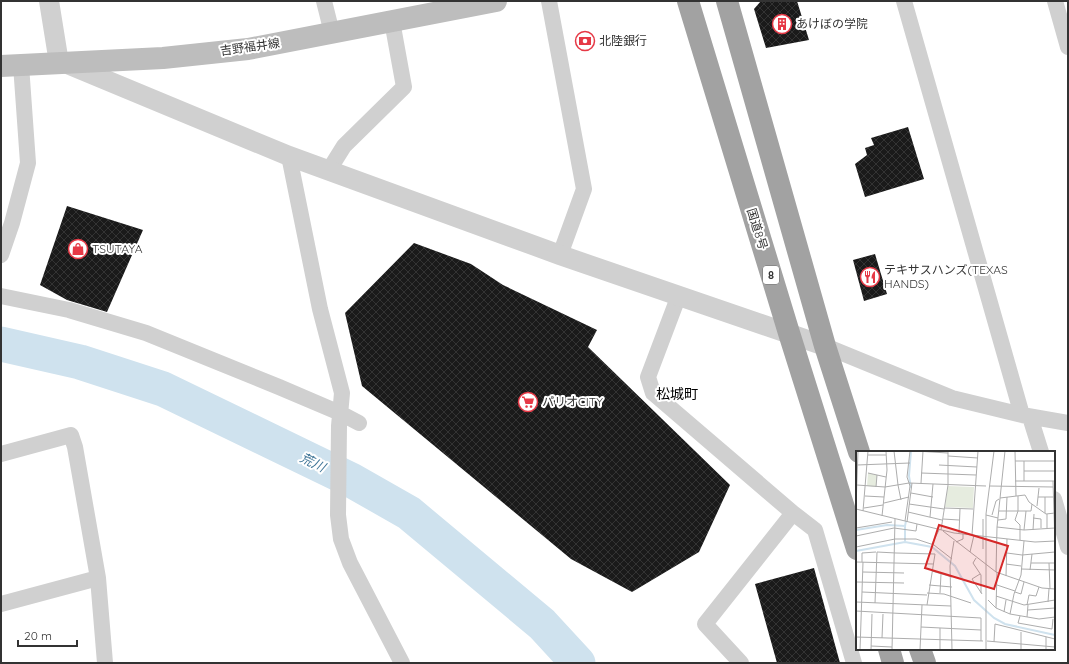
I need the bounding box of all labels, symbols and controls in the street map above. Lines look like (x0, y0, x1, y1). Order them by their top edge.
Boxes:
building icon: あけぼの学院 (771, 13, 793, 35)
place label: あけぼの学院 (796, 16, 868, 31)
bank icon: 北陸銀行 (574, 30, 596, 52)
place label: 北陸銀行 (599, 33, 647, 48)
street label: 吉野福井線 (219, 35, 281, 58)
street label: 国道8号 (744, 206, 771, 251)
shop icon: TSUTAYA (67, 238, 89, 260)
place label: TSUTAYA (92, 241, 143, 256)
place label: テキサスハンズ(TEXAS HANDS) (884, 262, 1008, 291)
road number: 8 (763, 266, 779, 284)
restaurant icon: テキサスハンズ(TEXAS HANDS) (859, 266, 881, 288)
district label: 松城町 (656, 385, 698, 403)
supermarket icon: パリオCITY (517, 391, 539, 413)
place label: パリオCITY (542, 394, 603, 409)
water label: 荒川 (298, 449, 330, 476)
inset map (856, 451, 1055, 650)
scale bar (18, 622, 77, 648)
text: 20 m (24, 628, 52, 643)

